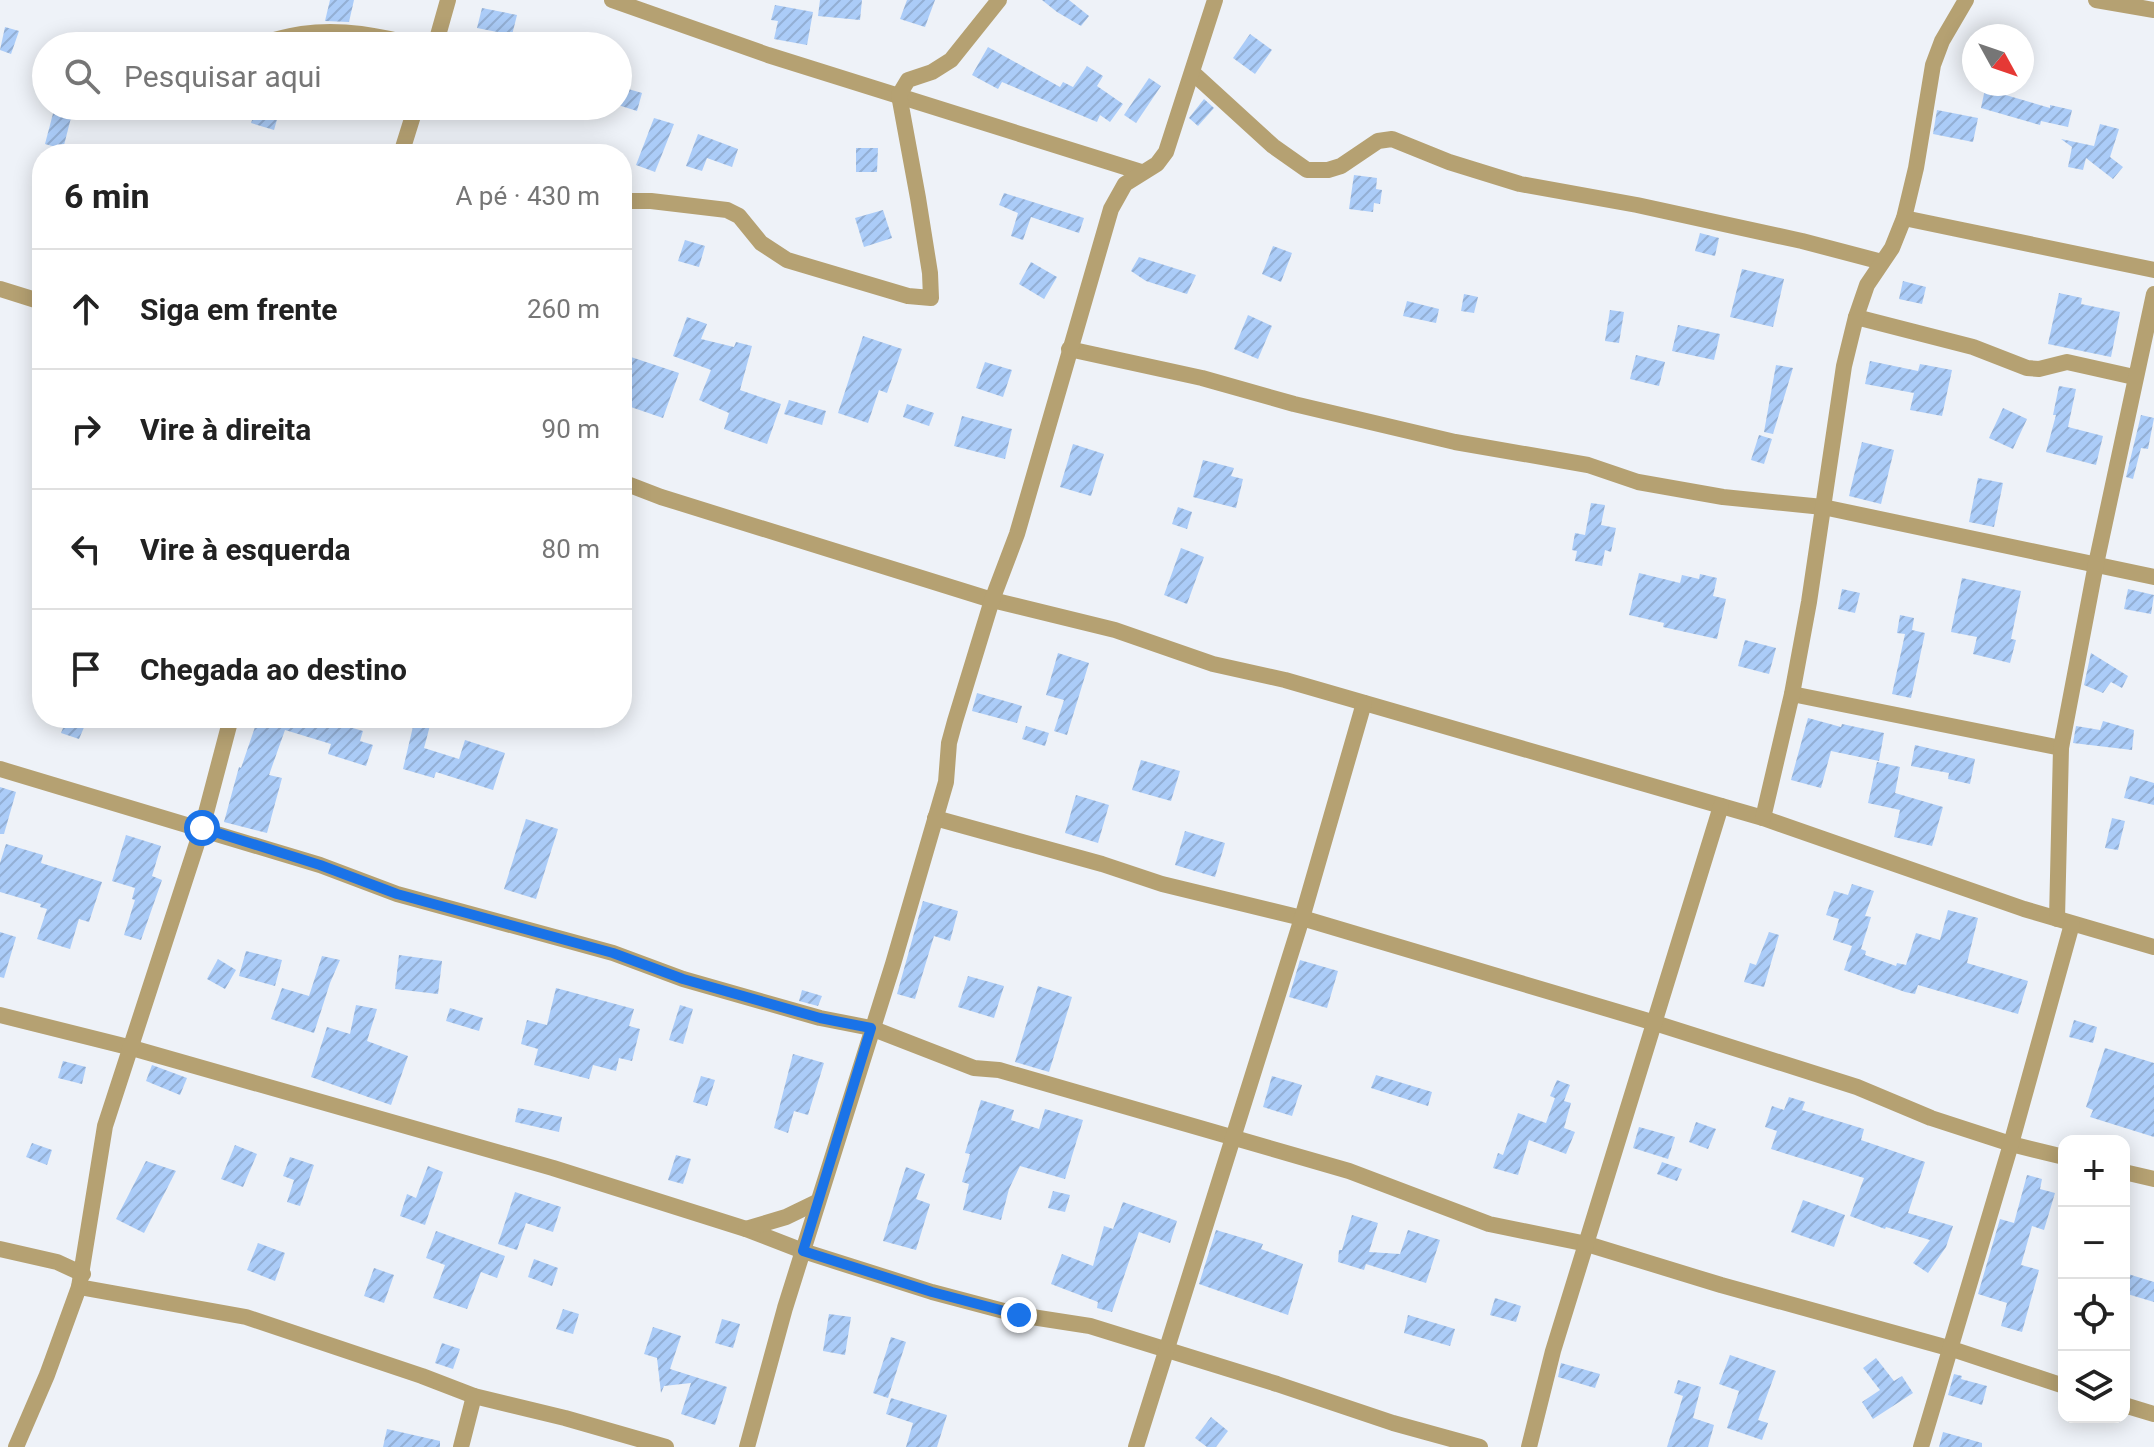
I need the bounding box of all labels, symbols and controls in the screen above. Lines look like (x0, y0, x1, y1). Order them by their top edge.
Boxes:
north arrow (1962, 24, 2034, 96)
search box (32, 32, 632, 120)
icon: search (60, 54, 104, 98)
text: Pesquisar aqui (124, 59, 322, 94)
text: 6 min (64, 176, 149, 216)
text: A pé · 430 m (455, 181, 600, 211)
icon: ahead (64, 287, 108, 331)
text: Siga em frente (140, 292, 338, 327)
text: 260 m (527, 294, 600, 324)
icon: right (64, 407, 108, 451)
text: Vire à direita (140, 412, 311, 447)
text: 90 m (542, 414, 600, 444)
icon: left (64, 527, 108, 571)
text: Vire à esquerda (140, 532, 351, 567)
text: 80 m (542, 534, 600, 564)
icon: arrive (64, 647, 108, 691)
text: Chegada ao destino (140, 652, 407, 687)
route start (184, 810, 220, 846)
map controls (2058, 1135, 2130, 1423)
button: + (2058, 1135, 2130, 1207)
button: − (2058, 1207, 2130, 1279)
button: locate (2058, 1279, 2130, 1351)
route end (1001, 1297, 1037, 1333)
button: layers (2058, 1351, 2130, 1423)

